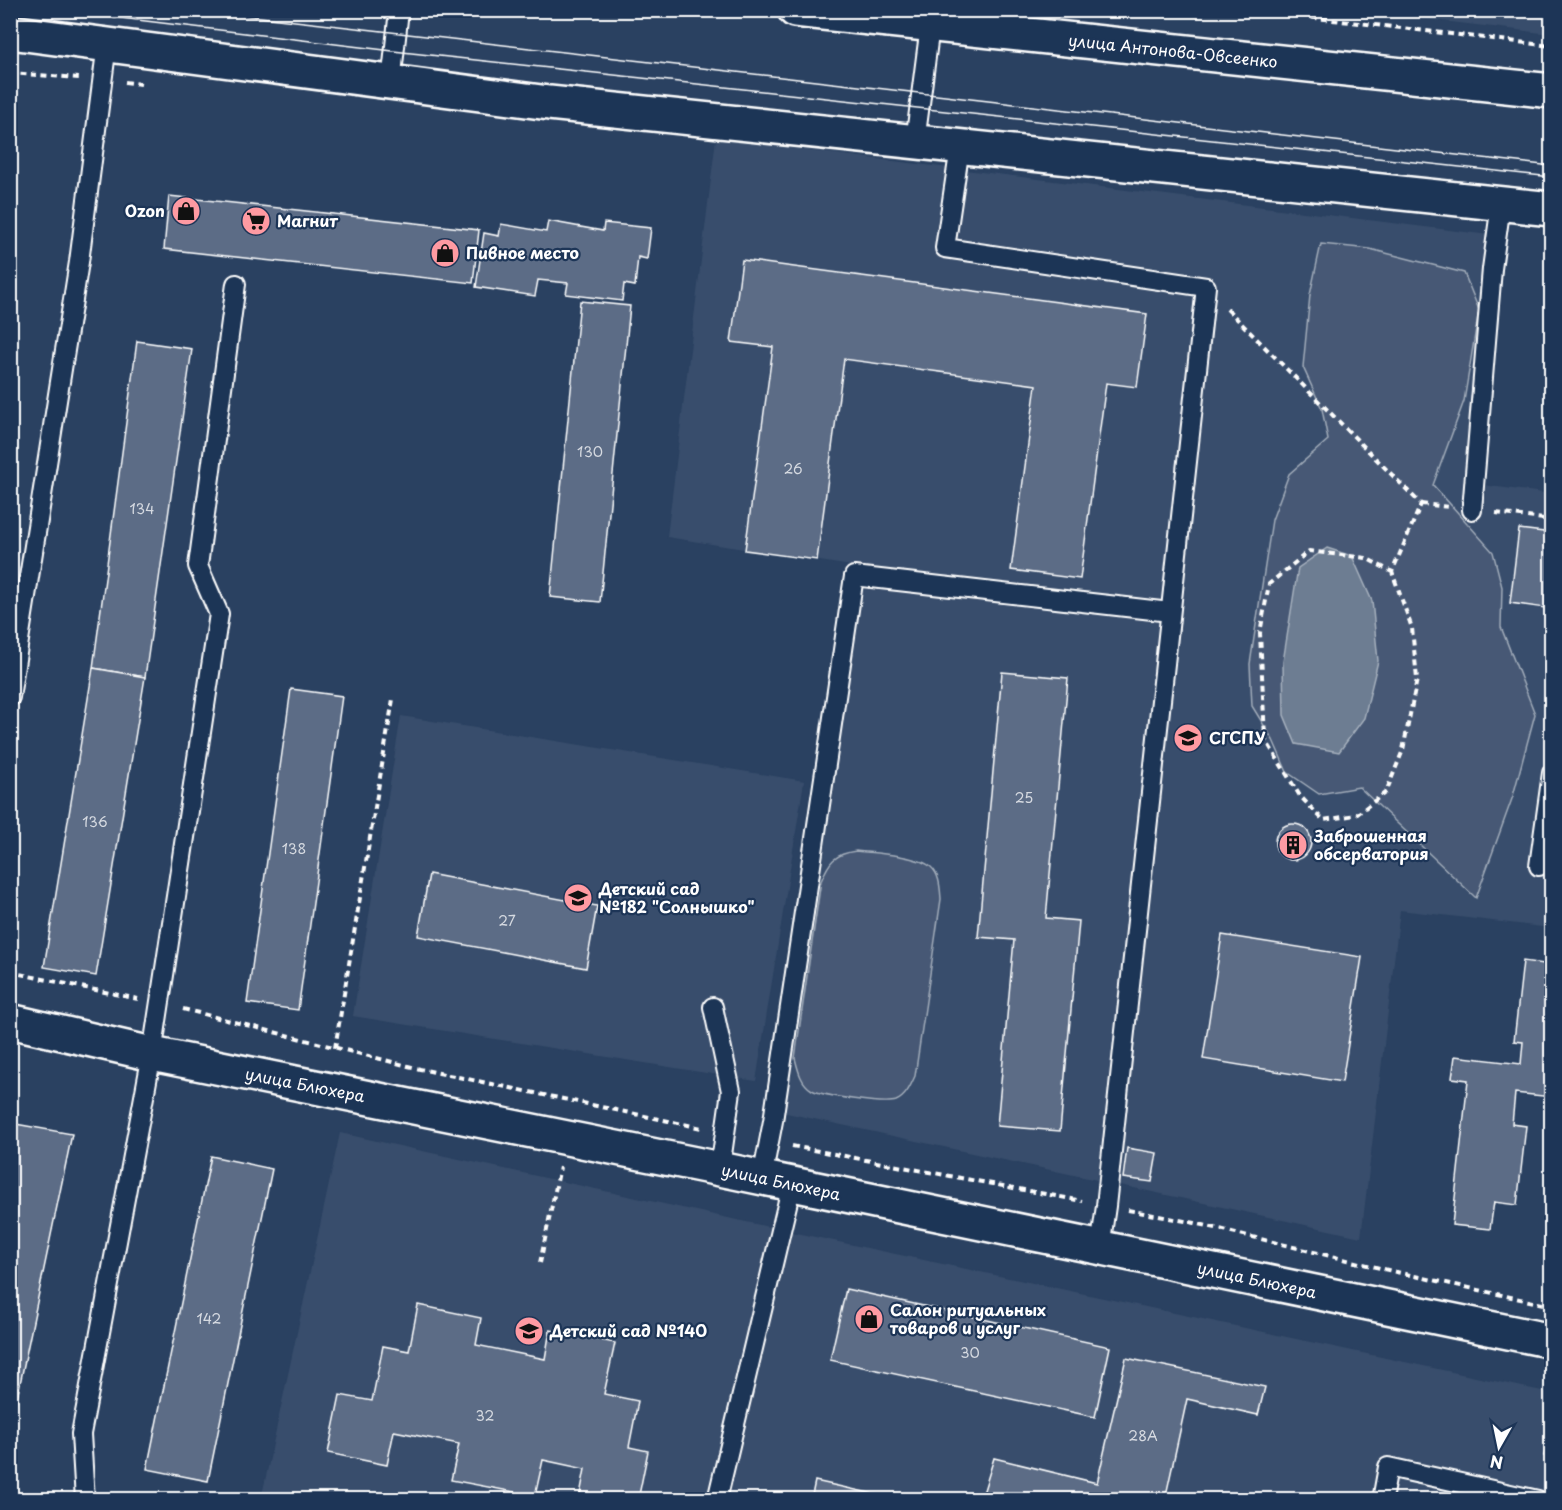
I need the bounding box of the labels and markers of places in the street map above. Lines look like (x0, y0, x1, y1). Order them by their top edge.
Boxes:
shop icon: Ozon (170, 195, 202, 227)
place label: Ozon (125, 198, 165, 222)
supermarket icon: Магнит (240, 205, 272, 237)
place label: Магнит (277, 208, 339, 232)
shop icon: Пивное место (429, 237, 461, 269)
place label: Пивное место (466, 240, 579, 264)
school or university icon: СГСПУ (1172, 722, 1204, 754)
place label: СГСПУ (1209, 725, 1266, 749)
place label: Заброшенная обсерватория (1313, 823, 1429, 865)
building icon: Заброшенная обсерватория (1277, 829, 1309, 861)
place label: Детский сад №182 "Солнышко" (598, 876, 755, 918)
school or university icon: Детский сад №182 "Солнышко" (562, 882, 594, 914)
place label: Салон ритуальных товаров и услуг (889, 1297, 1046, 1339)
shop icon: Салон ритуальных товаров и услуг (853, 1303, 885, 1335)
school or university icon: Детский сад №140 (513, 1315, 545, 1347)
place label: Детский сад №140 (549, 1318, 707, 1342)

